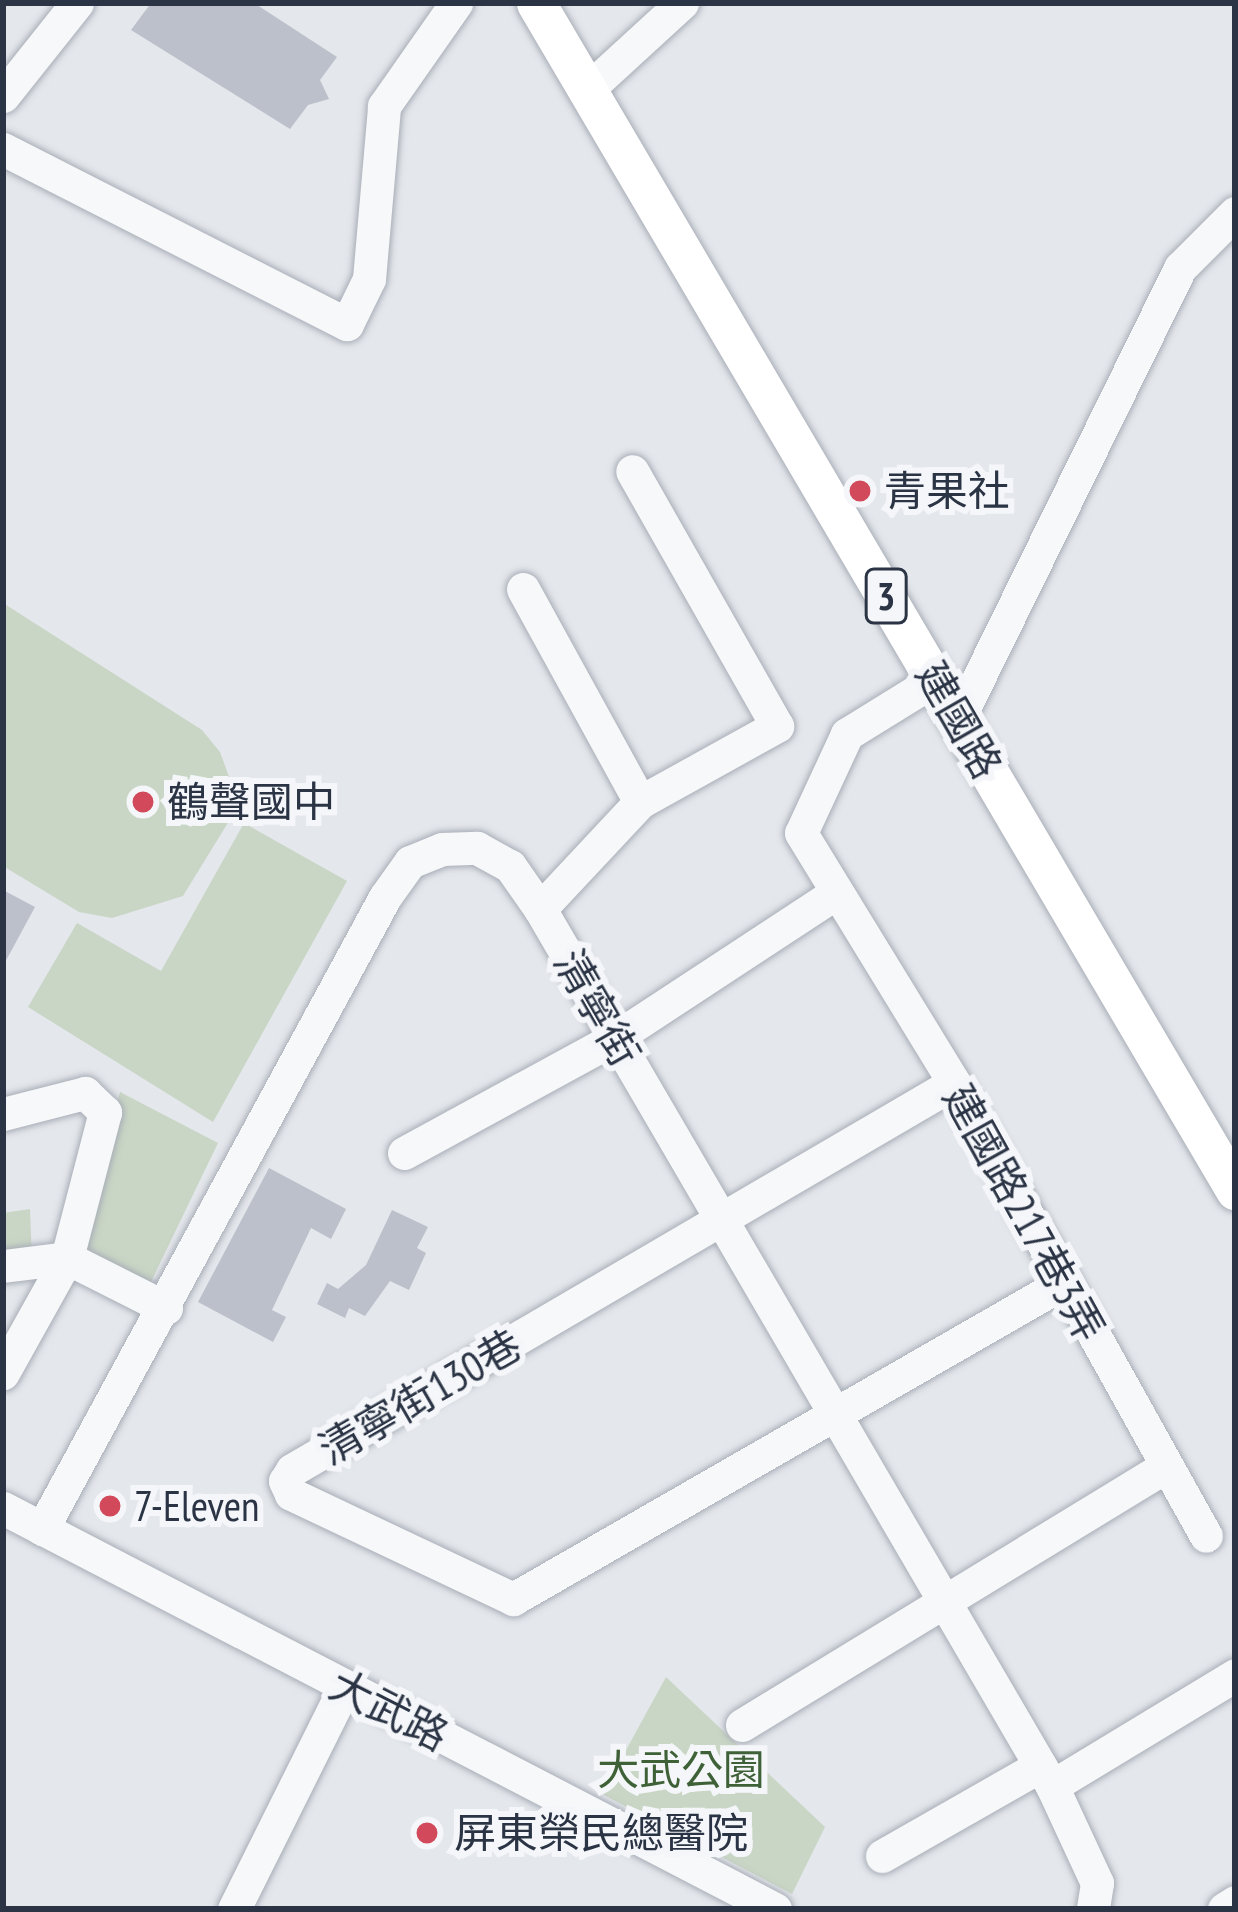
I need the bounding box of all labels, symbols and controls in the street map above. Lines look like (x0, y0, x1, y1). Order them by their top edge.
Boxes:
place label: 青果社 (884, 466, 1010, 516)
marker: 青果社 (847, 478, 873, 504)
road number: 3 (862, 563, 910, 629)
street label: 建國路 (906, 653, 1012, 787)
place label: 鶴聲國中 (167, 777, 335, 827)
marker: 鶴聲國中 (130, 789, 156, 815)
street label: 清寧街 (544, 941, 650, 1075)
street label: 建國路217巷3弄 (933, 1076, 1115, 1350)
street label: 清寧街130巷 (310, 1319, 530, 1475)
place label: 7-Eleven (134, 1481, 259, 1531)
marker: 7-Eleven (97, 1493, 123, 1519)
street label: 大武路 (321, 1659, 457, 1761)
park label: 大武公園 (597, 1745, 765, 1795)
place label: 屏東榮民總醫院 (454, 1808, 748, 1858)
marker: 屏東榮民總醫院 (411, 1817, 443, 1849)

